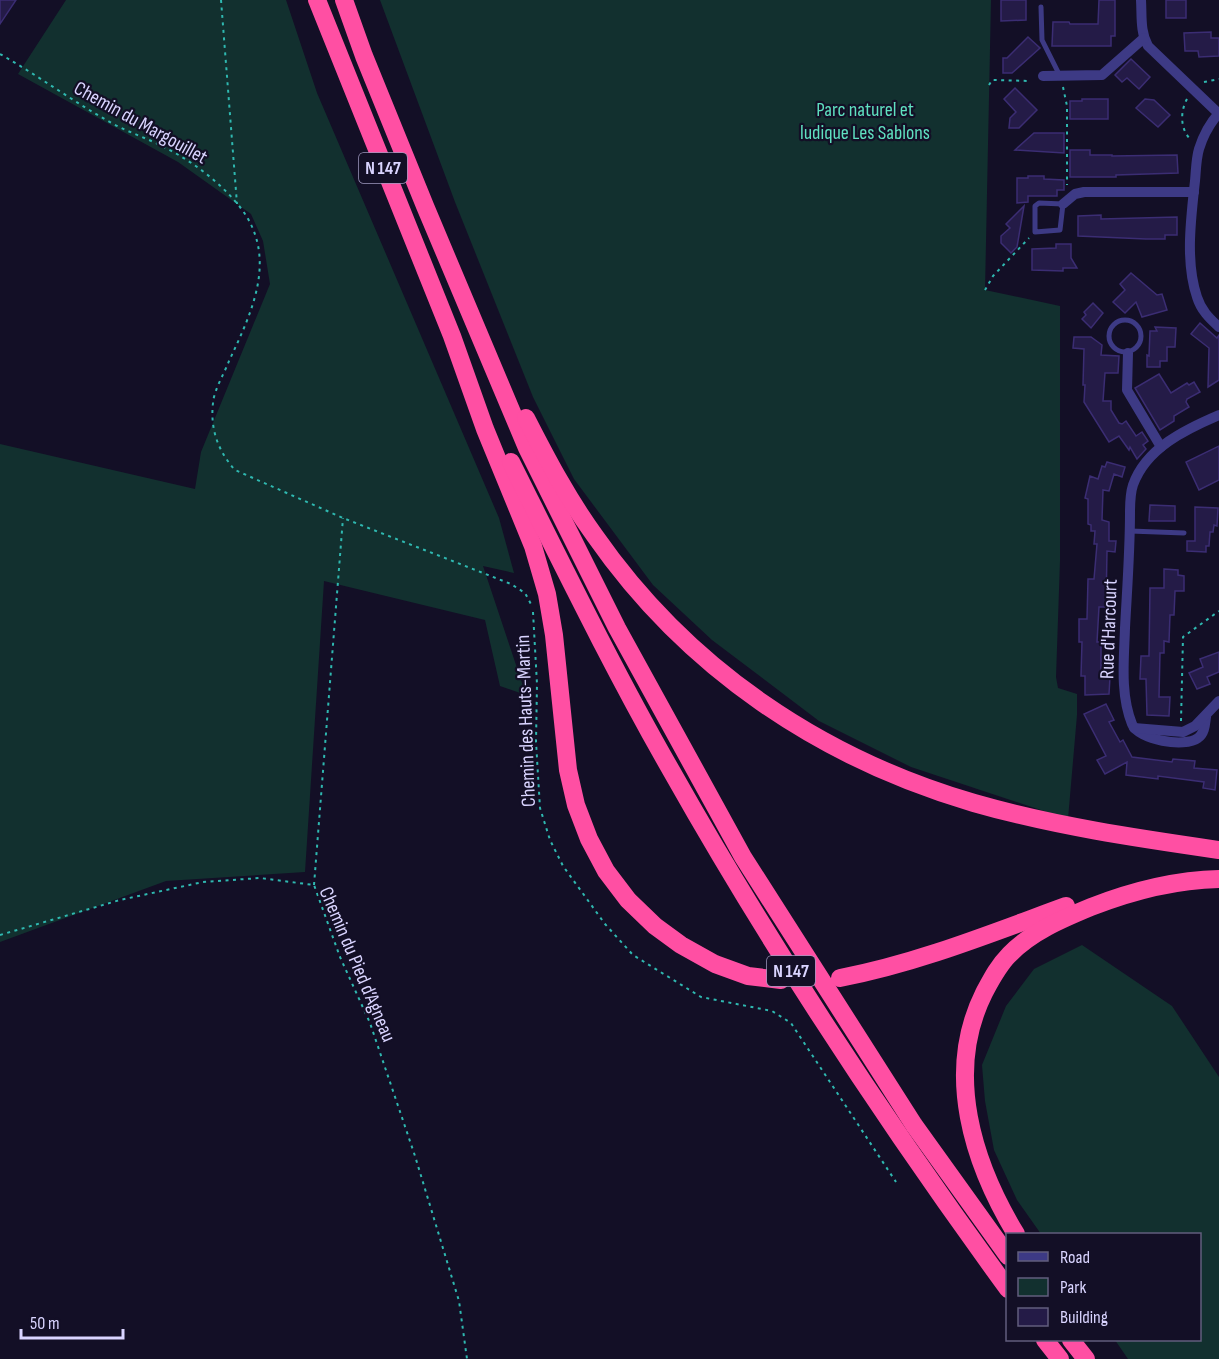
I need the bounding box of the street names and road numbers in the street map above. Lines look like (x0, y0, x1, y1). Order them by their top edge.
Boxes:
street label: Chemin du Margouillet (70, 76, 212, 170)
road number: N 147 (359, 153, 407, 183)
street label: Rue d'Harcourt (1095, 579, 1123, 680)
street label: Chemin des Hauts-Martin (511, 635, 541, 807)
street label: Chemin du Pied d’Agneau (314, 883, 401, 1046)
road number: N 147 (767, 956, 815, 986)

